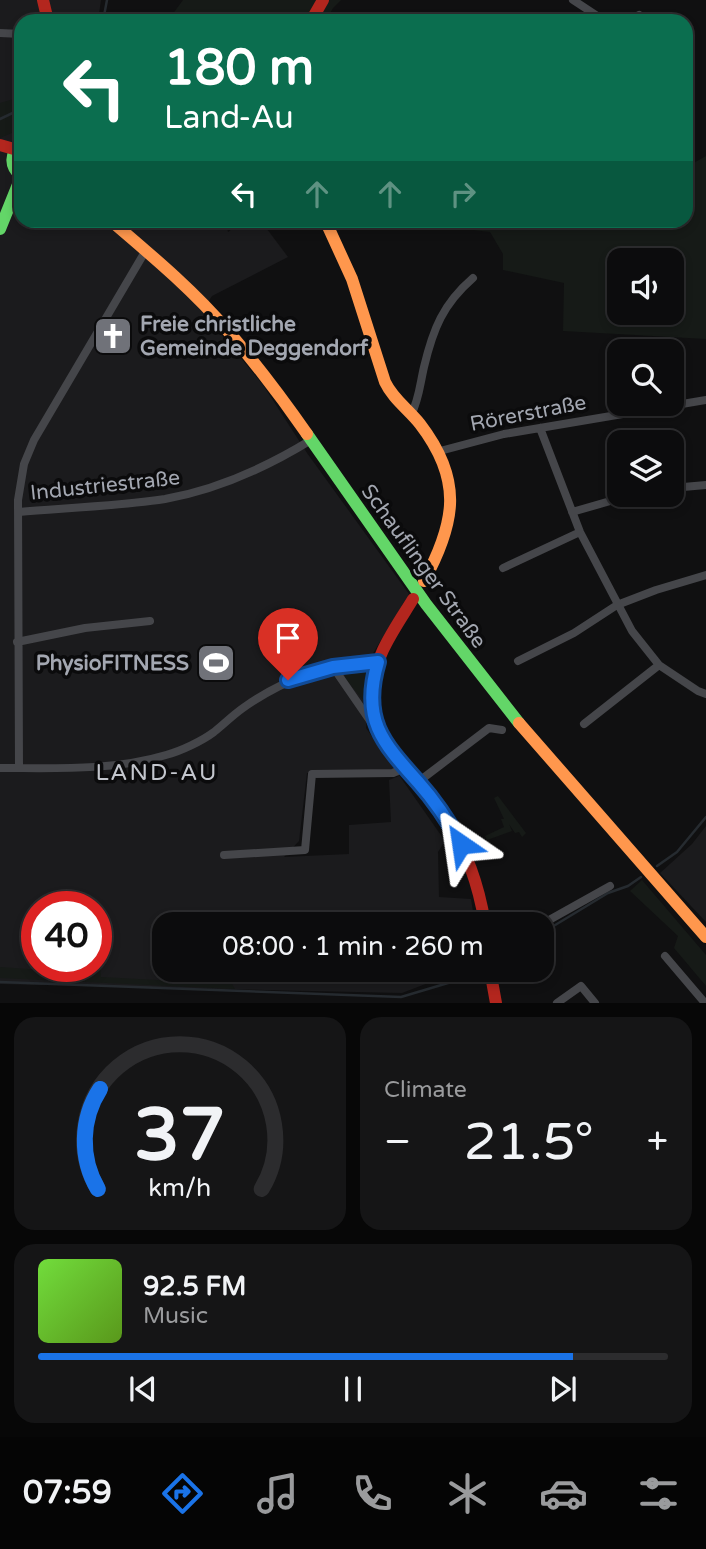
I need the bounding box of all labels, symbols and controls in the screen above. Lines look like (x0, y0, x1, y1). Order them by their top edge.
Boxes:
text: 180 m (164, 39, 314, 98)
icon: left (49, 42, 140, 133)
text: Land-Au (164, 99, 294, 137)
icon: left (225, 175, 263, 213)
icon: ahead (298, 175, 336, 213)
icon: ahead (371, 175, 409, 213)
icon: right (444, 175, 482, 213)
map controls (607, 248, 684, 507)
button: sound (607, 248, 684, 325)
place label: Freie christliche Gemeinde Deggendorf (140, 312, 369, 361)
church icon: Freie christliche Gemeinde Deggendorf (92, 315, 134, 357)
button: search (607, 339, 684, 416)
street label: Rörerstraße (468, 390, 588, 437)
button: layers (607, 430, 684, 507)
street label: Industriestraße (29, 465, 181, 506)
street label: Schauflinger Straße (356, 479, 492, 653)
pin (258, 608, 318, 680)
icon: arrive (269, 619, 307, 657)
sports icon: PhysioFITNESS (195, 642, 237, 684)
place label: PhysioFITNESS (36, 651, 189, 676)
district label: LAND-AU (96, 759, 218, 787)
position arrow (424, 807, 498, 881)
speed limit sign: 40 (21, 891, 112, 982)
text: 08:00 · 1 min · 260 m (222, 931, 484, 962)
text: Climate (384, 1076, 467, 1104)
text: 37 (134, 1093, 226, 1181)
text: 21.5° (464, 1111, 594, 1174)
text: − (384, 1119, 411, 1165)
text: + (647, 1119, 668, 1165)
text: km/h (149, 1173, 211, 1203)
text: 92.5 FM (143, 1271, 246, 1302)
text: Music (143, 1302, 208, 1330)
icon: previous (124, 1370, 162, 1408)
icon: pause (334, 1370, 372, 1408)
icon: next (544, 1370, 582, 1408)
icon: directions (158, 1469, 207, 1518)
icon: music (253, 1469, 302, 1518)
icon: phone (348, 1469, 397, 1518)
icon: climate (443, 1469, 492, 1518)
icon: car (539, 1469, 588, 1518)
icon: filters (634, 1469, 683, 1518)
text: 07:59 (23, 1474, 112, 1512)

